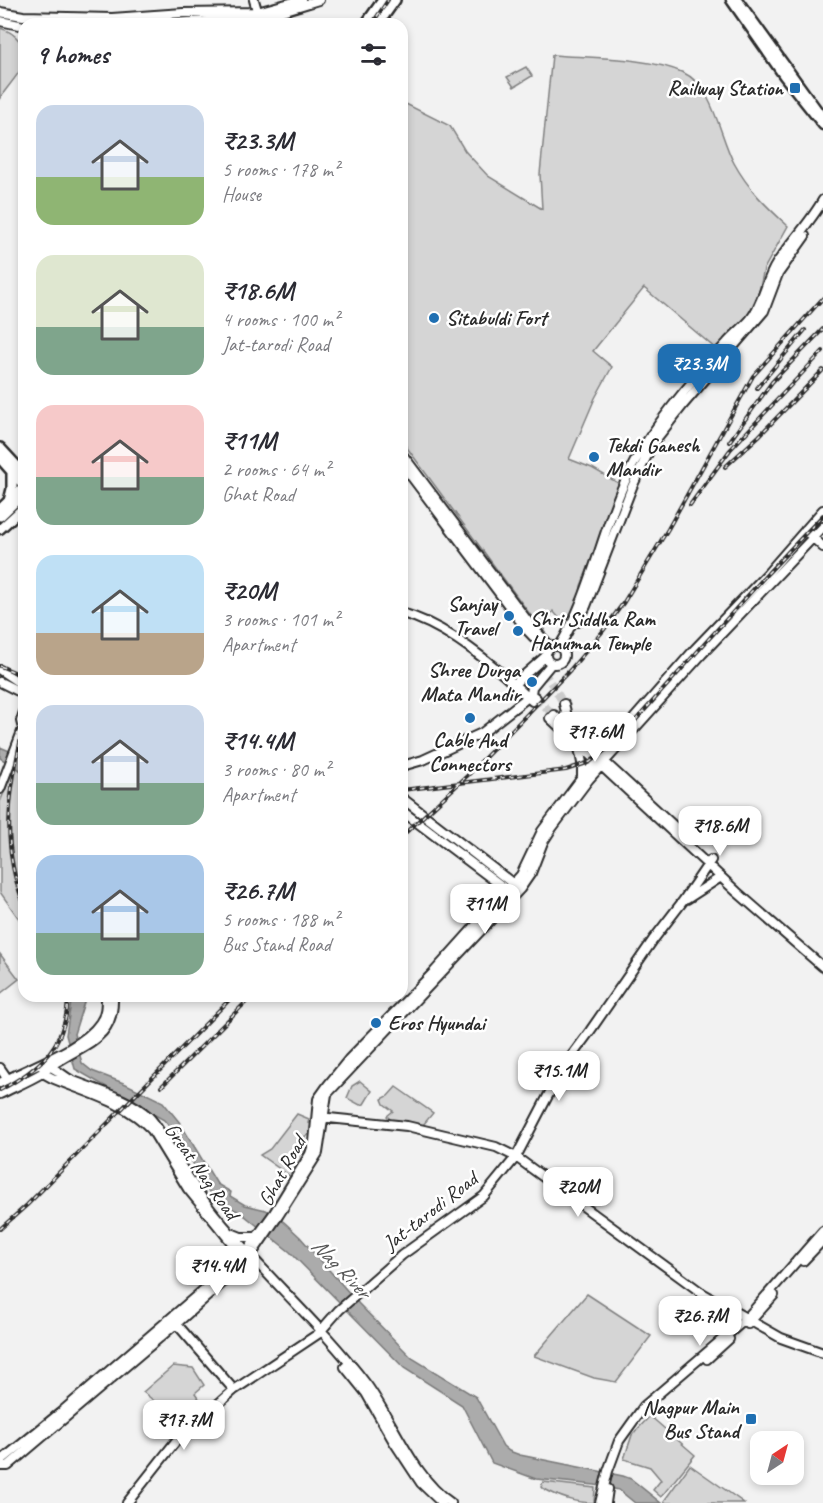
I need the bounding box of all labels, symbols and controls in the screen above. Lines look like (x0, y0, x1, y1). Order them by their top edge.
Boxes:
text: 9 homes (36, 38, 109, 71)
icon: filters (357, 38, 390, 71)
place label: Railway Station (667, 75, 784, 101)
marker: Railway Station (788, 81, 802, 95)
text: ₹23.3M (222, 124, 293, 157)
icon: home (84, 129, 156, 201)
text: 5 rooms · 178 m² (222, 157, 339, 182)
text: House (222, 182, 261, 207)
text: ₹18.6M (222, 274, 293, 307)
icon: home (84, 279, 156, 351)
place label: Sitabuldi Fort (446, 305, 549, 331)
text: 4 rooms · 100 m² (222, 307, 339, 332)
marker: Sitabuldi Fort (427, 311, 441, 325)
text: Jat-tarodi Road (222, 332, 329, 357)
pin: ₹23.3M (650, 344, 748, 395)
text: ₹23.3M (672, 351, 726, 376)
text: ₹11M (222, 424, 276, 457)
icon: home (84, 429, 156, 501)
place label: Tekdi Ganesh Mandir (606, 432, 701, 482)
marker: Tekdi Ganesh Mandir (587, 450, 601, 464)
text: 2 rooms · 64 m² (222, 457, 330, 482)
text: Ghat Road (222, 482, 295, 507)
text: ₹20M (222, 574, 276, 607)
icon: home (84, 579, 156, 651)
place label: Sanjay Travel (448, 591, 501, 641)
place label: Shri Siddha Ram Hanuman Temple (530, 606, 656, 656)
text: 3 rooms · 101 m² (222, 607, 339, 632)
marker: Sanjay Travel (502, 609, 516, 623)
marker: Shri Siddha Ram Hanuman Temple (511, 624, 525, 638)
text: Apartment (222, 632, 295, 657)
place label: Shree Durga Mata Mandir (421, 657, 522, 707)
marker: Shree Durga Mata Mandir (525, 675, 539, 689)
marker: Cable And Connectors (463, 711, 477, 725)
pin: ₹17.6M (546, 712, 644, 763)
text: ₹17.6M (568, 719, 622, 744)
text: ₹14.4M (222, 724, 293, 757)
place label: Cable And Connectors (429, 727, 513, 777)
icon: home (84, 729, 156, 801)
text: 3 rooms · 80 m² (222, 757, 330, 782)
text: Apartment (222, 782, 295, 807)
pin: ₹18.6M (671, 806, 769, 857)
text: ₹18.6M (693, 813, 747, 838)
text: ₹26.7M (222, 874, 293, 907)
icon: home (84, 879, 156, 951)
pin: ₹11M (449, 884, 521, 935)
text: ₹11M (464, 891, 506, 916)
text: 5 rooms · 188 m² (222, 907, 339, 932)
text: Bus Stand Road (222, 932, 331, 957)
place label: Eros Hyundai (388, 1010, 488, 1036)
marker: Eros Hyundai (369, 1016, 383, 1030)
pin: ₹15.1M (510, 1051, 608, 1102)
text: ₹15.1M (532, 1058, 586, 1083)
street label: Great Nag Road (159, 1117, 247, 1228)
street label: Ghat Road (252, 1129, 313, 1211)
street label: Jat-tarodi Road (377, 1164, 485, 1257)
pin: ₹20M (542, 1167, 614, 1218)
text: ₹20M (557, 1174, 599, 1199)
water label: Nag River (305, 1232, 379, 1307)
pin: ₹14.4M (168, 1246, 266, 1297)
text: ₹14.4M (190, 1253, 244, 1278)
pin: ₹26.7M (651, 1296, 749, 1347)
text: ₹26.7M (673, 1303, 727, 1328)
place label: Nagpur Main Bus Stand (643, 1394, 743, 1444)
pin: ₹17.7M (135, 1400, 233, 1451)
text: ₹17.7M (157, 1407, 211, 1432)
marker: Nagpur Main Bus Stand (744, 1412, 758, 1426)
north arrow (750, 1431, 804, 1485)
map controls (750, 1431, 804, 1485)

